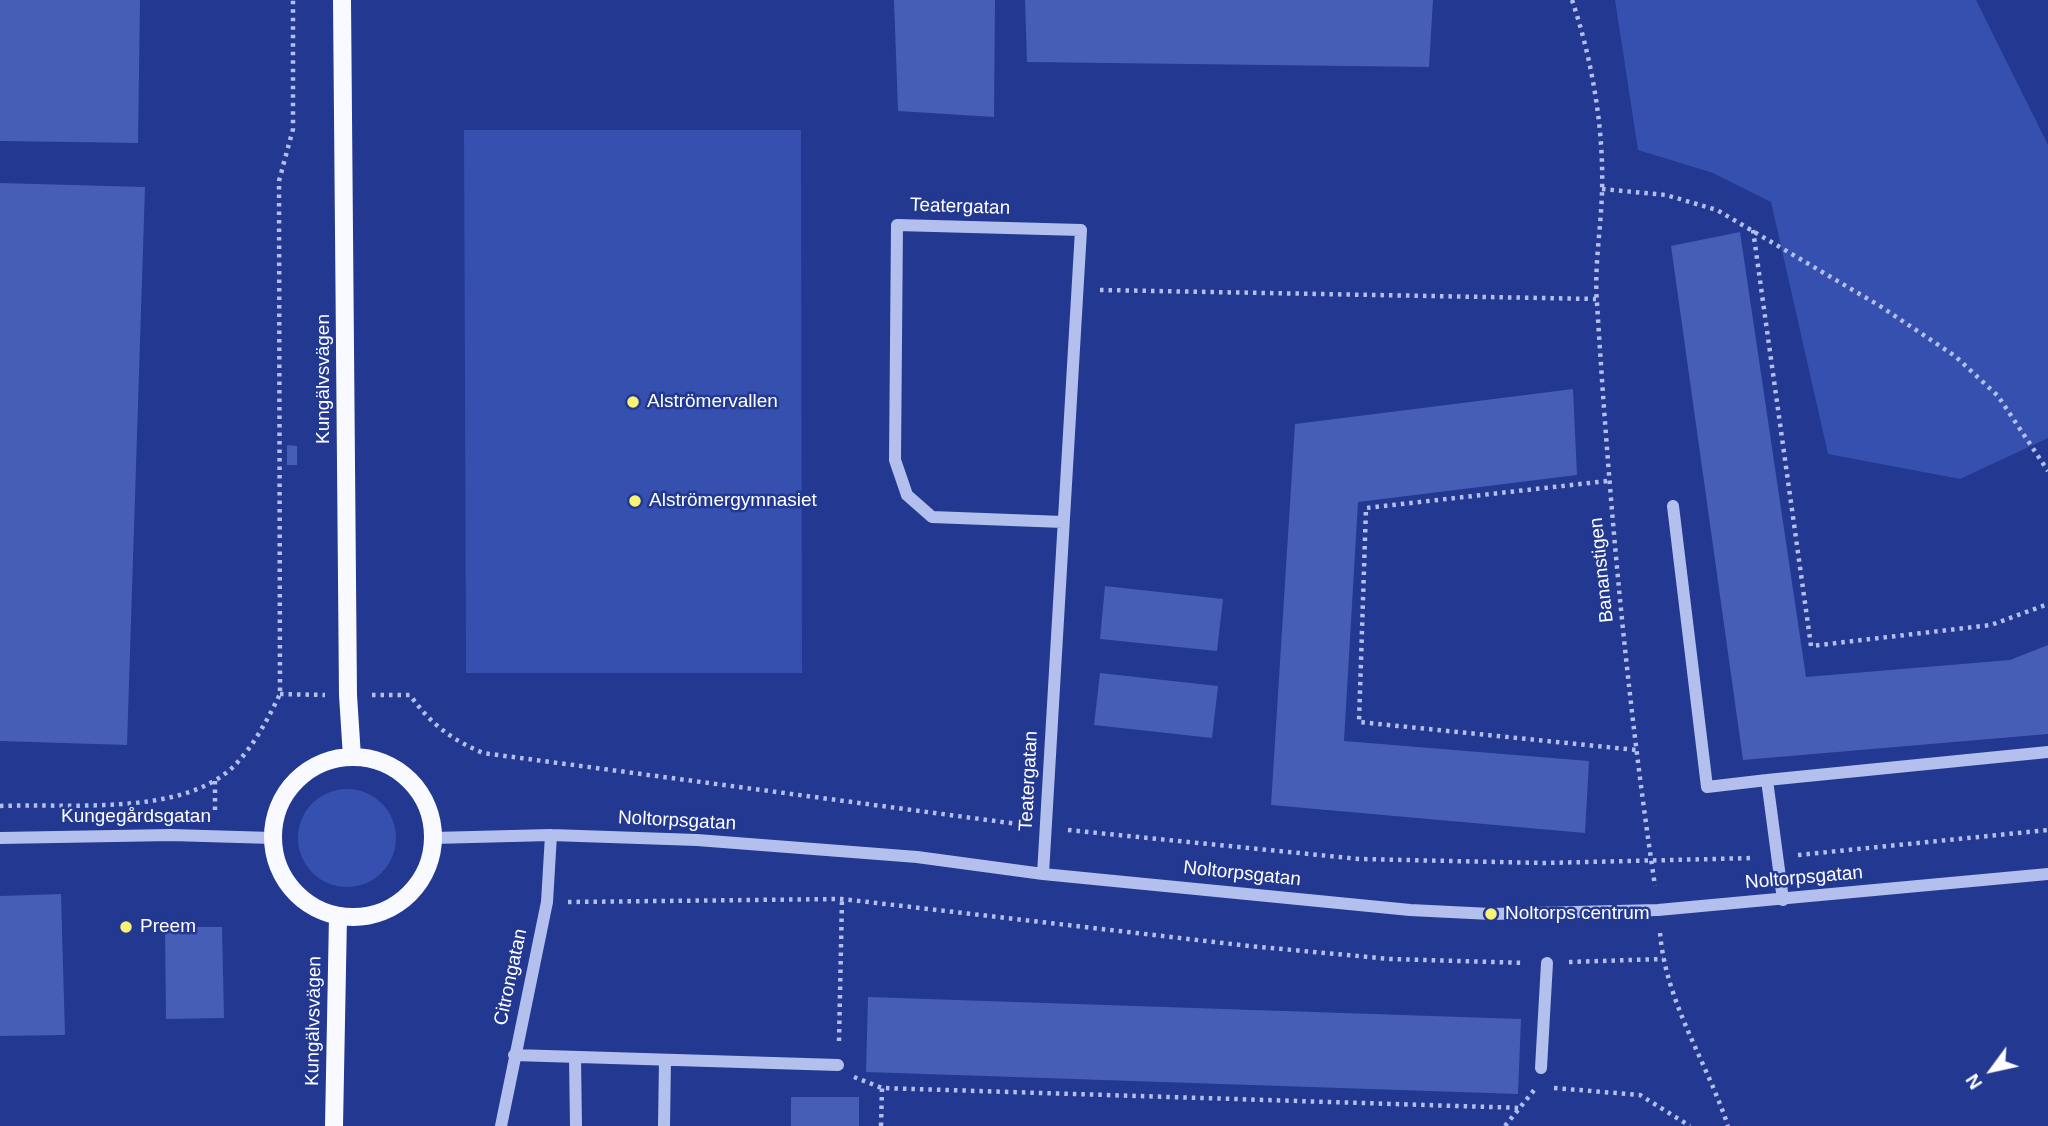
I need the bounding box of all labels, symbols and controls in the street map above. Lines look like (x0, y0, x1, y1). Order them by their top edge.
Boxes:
street label: Teatergatan (909, 194, 1011, 220)
street label: Kungälvsvägen (313, 314, 335, 444)
place label: Alströmervallen (647, 391, 778, 413)
marker: Alströmervallen (625, 394, 641, 410)
place label: Alströmergymnasiet (649, 490, 817, 512)
marker: Alströmergymnasiet (627, 493, 643, 509)
street label: Bananstigen (1585, 516, 1619, 624)
street label: Teatergatan (1015, 730, 1043, 832)
street label: Kungegårdsgatan (61, 806, 211, 828)
street label: Noltorpsgatan (617, 807, 737, 835)
street label: Noltorpsgatan (1182, 856, 1302, 892)
street label: Noltorpsgatan (1744, 861, 1864, 895)
place label: Noltorps centrum (1505, 903, 1650, 925)
marker: Noltorps centrum (1483, 906, 1499, 922)
place label: Preem (140, 916, 196, 938)
marker: Preem (118, 919, 134, 935)
street label: Citrongatan (490, 927, 532, 1027)
street label: Kungälvsvägen (301, 956, 327, 1086)
north arrow (1957, 1035, 2027, 1105)
text: N (1961, 1070, 1987, 1093)

